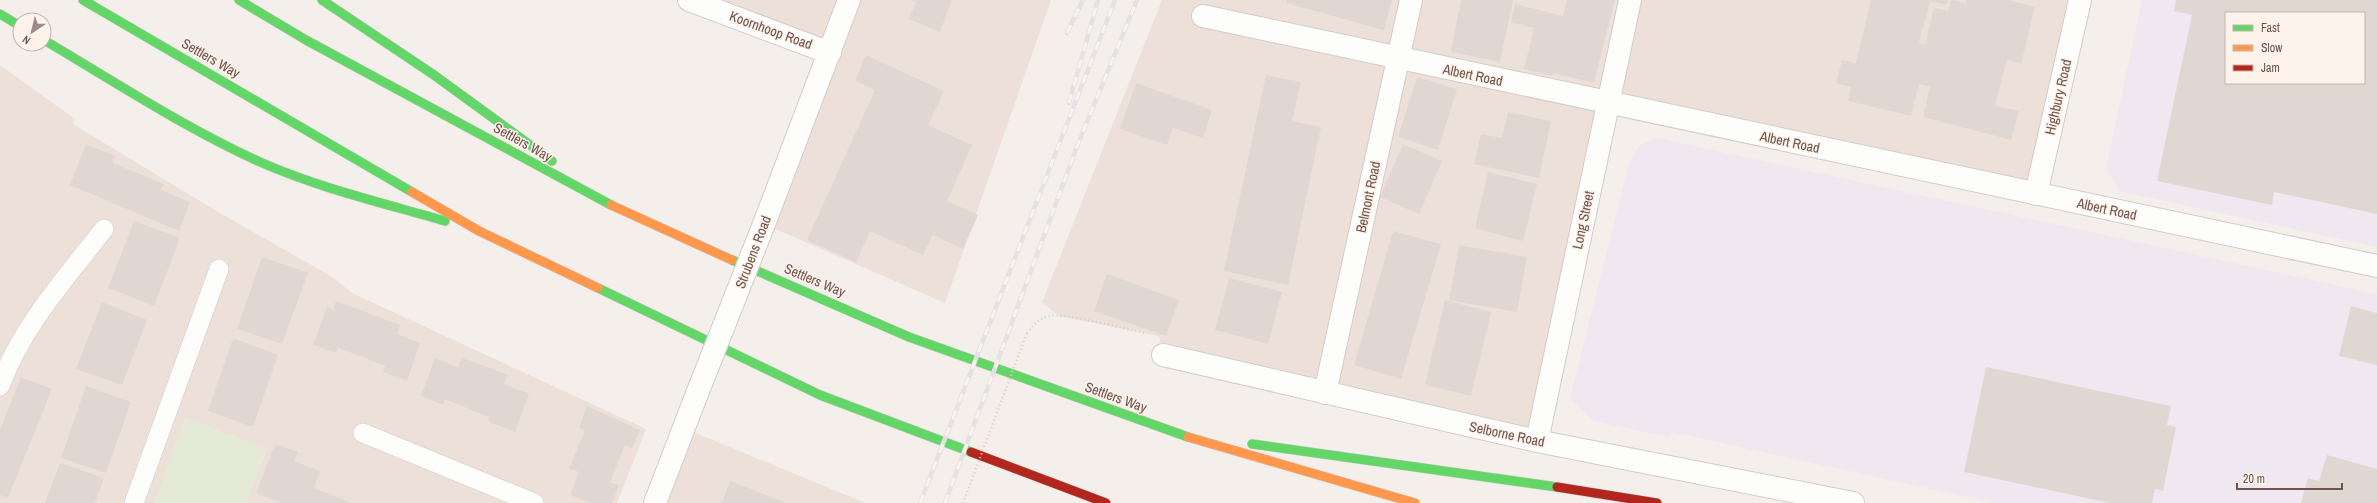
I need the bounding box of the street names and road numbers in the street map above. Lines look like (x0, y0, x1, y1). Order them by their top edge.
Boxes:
street label: Koornhoop Road (727, 7, 815, 53)
street label: Settlers Way (179, 34, 244, 82)
street label: Highbury Road (2041, 57, 2075, 137)
street label: Albert Road (1441, 60, 1505, 90)
street label: Settlers Way (490, 118, 556, 166)
street label: Albert Road (1758, 127, 1822, 157)
street label: Belmont Road (1352, 160, 1384, 234)
street label: Long Street (1568, 189, 1598, 251)
street label: Albert Road (2075, 194, 2139, 224)
street label: Strubens Road (731, 213, 775, 291)
street label: Settlers Way (782, 259, 849, 301)
street label: Settlers Way (1083, 377, 1150, 417)
street label: Selborne Road (1468, 417, 1546, 451)

